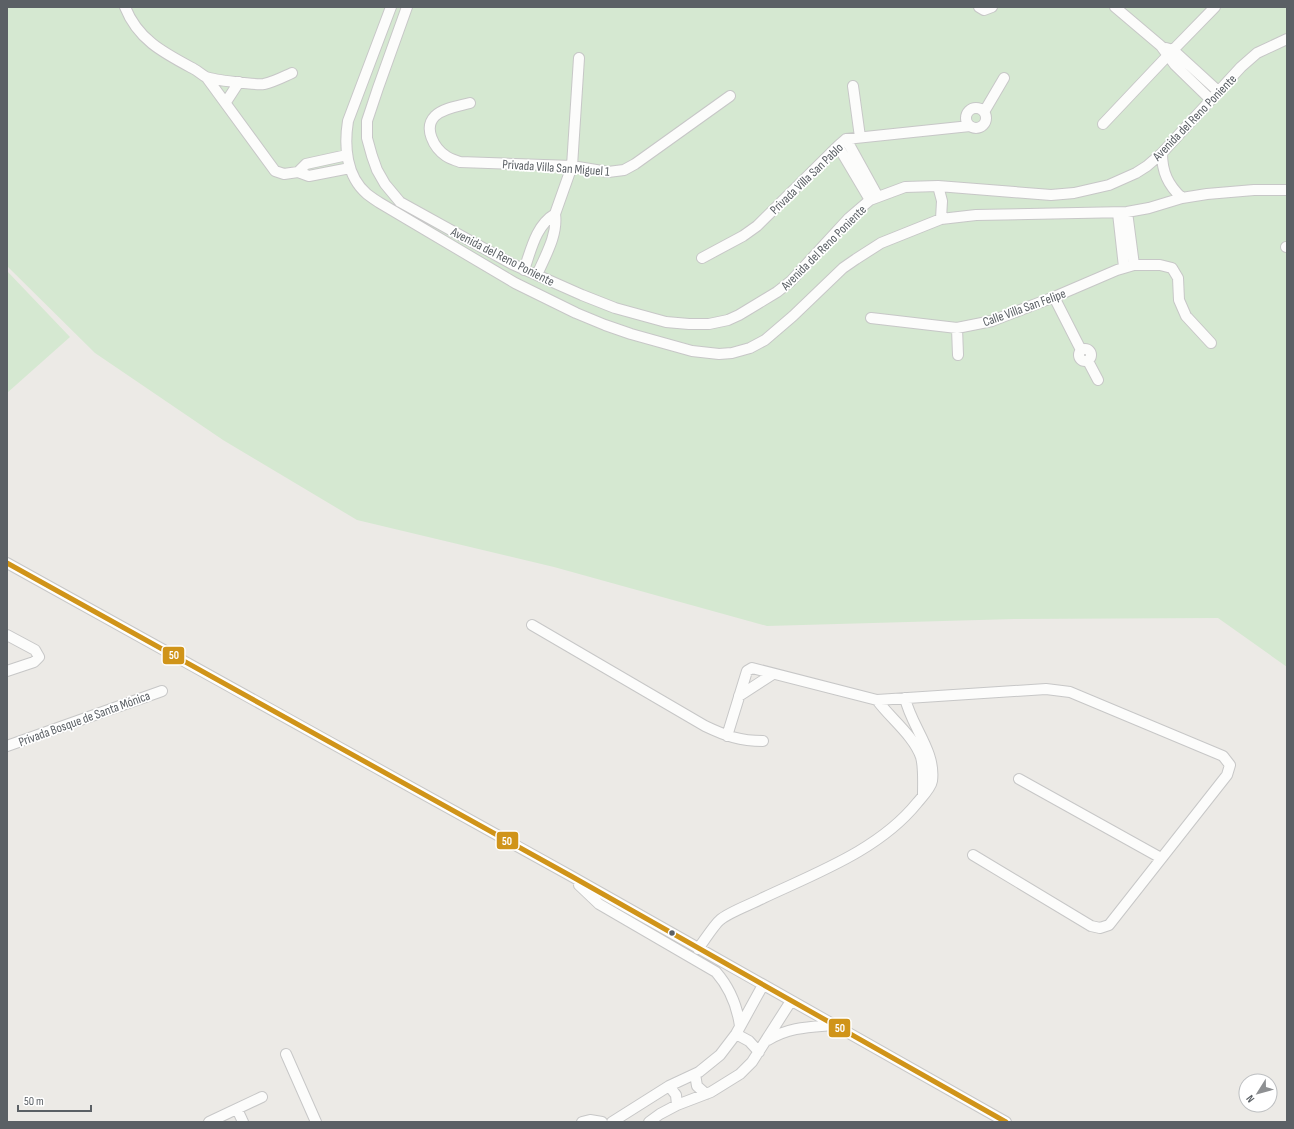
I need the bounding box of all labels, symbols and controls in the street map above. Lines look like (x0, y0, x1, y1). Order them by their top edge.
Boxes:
street label: Avenida del Reno Poniente (1149, 71, 1240, 165)
street label: Privada Villa San Pablo (767, 140, 847, 218)
street label: Privada Villa San Miguel 1 (502, 156, 610, 180)
street label: Avenida del Reno Poniente (777, 202, 870, 294)
street label: Avenida del Reno Poniente (447, 223, 557, 290)
street label: Calle Villa San Felipe (981, 285, 1068, 330)
line badge: 50 (162, 646, 185, 665)
text: 50 (169, 649, 179, 662)
street label: Privada Bosque de Santa Mónica (16, 688, 152, 750)
line badge: 50 (496, 831, 519, 850)
text: 50 (502, 835, 512, 848)
unlabelled marker (667, 928, 677, 938)
line badge: 50 (828, 1018, 851, 1038)
text: 50 (835, 1022, 845, 1035)
north arrow (1238, 1073, 1278, 1113)
scale bar (18, 1087, 91, 1113)
text: N (1243, 1092, 1257, 1105)
text: 50 m (24, 1094, 44, 1109)

